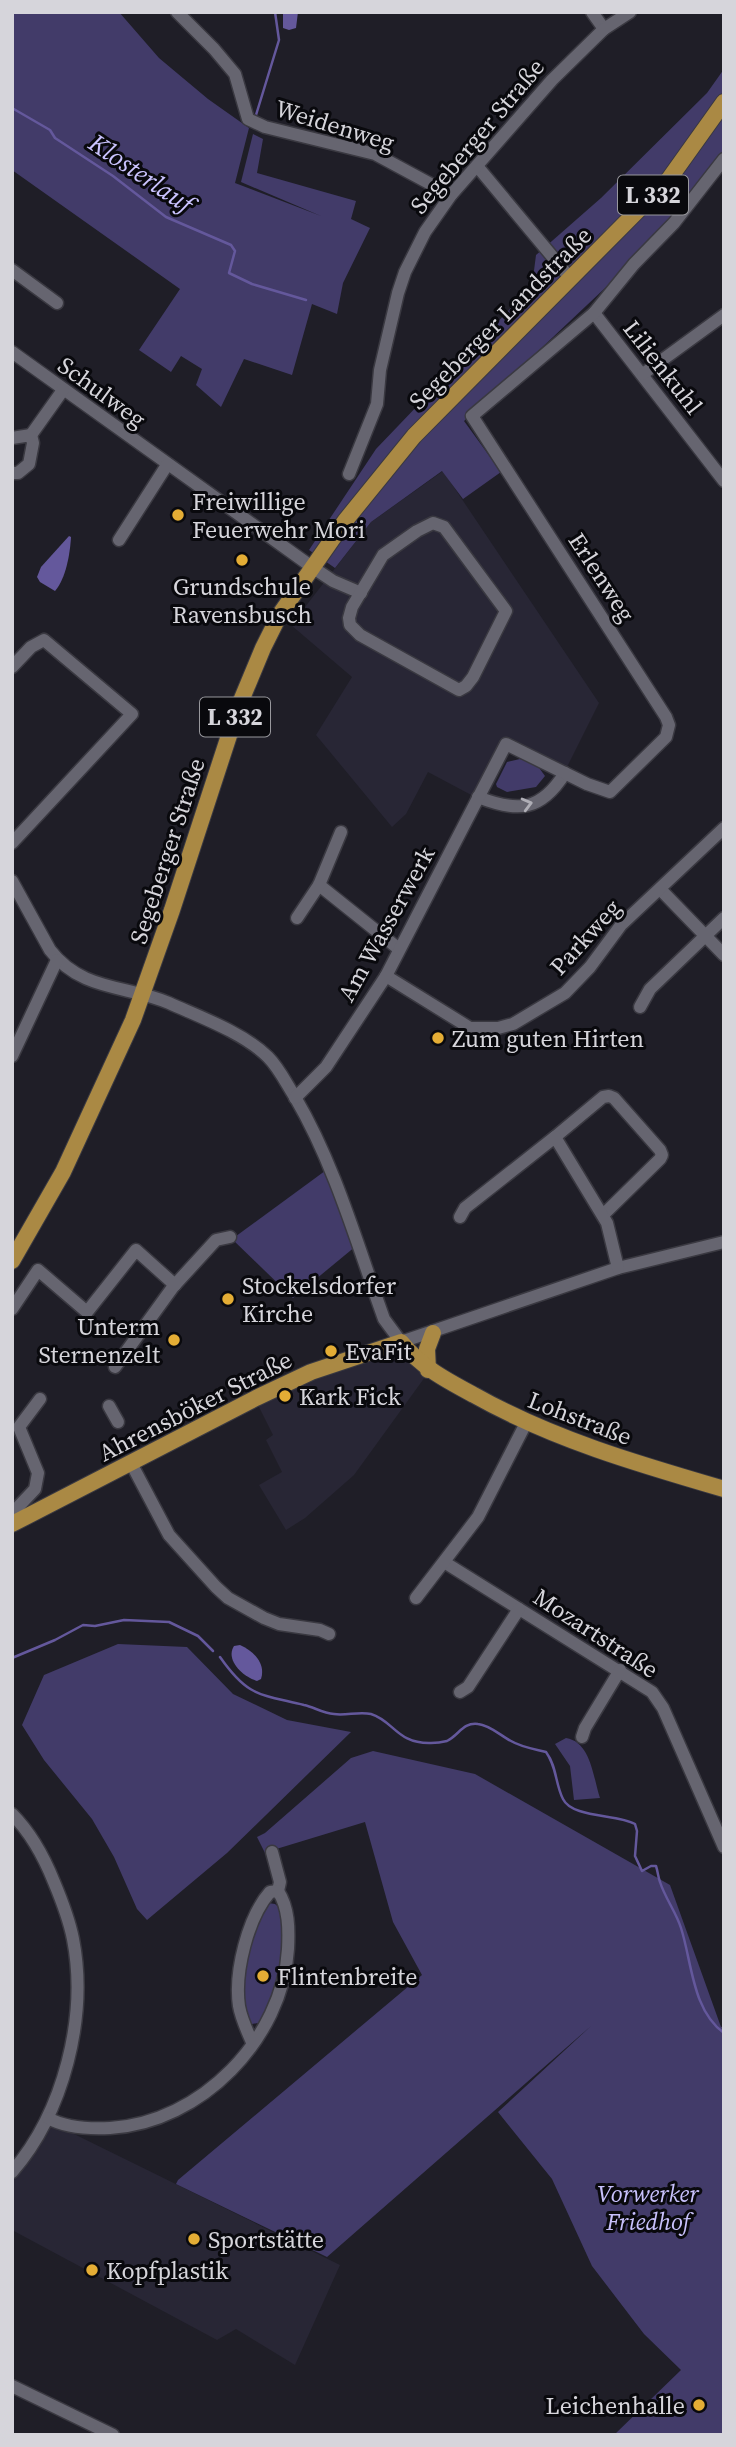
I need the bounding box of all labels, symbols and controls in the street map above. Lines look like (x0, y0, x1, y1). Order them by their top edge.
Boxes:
street label: Segeberger Straße (402, 51, 552, 221)
street label: Weidenweg (271, 91, 399, 159)
water label: Klosterlauf (81, 124, 205, 224)
road number: L 332 (618, 176, 688, 214)
street label: Segeberger Landstraße (401, 219, 599, 417)
street label: Lilienkuhl (616, 313, 710, 421)
street label: Schulweg (51, 349, 153, 435)
place label: Freiwillige Feuerwehr Mori (192, 485, 365, 546)
marker: Freiwillige Feuerwehr Mori (170, 507, 186, 523)
street label: Erlenweg (561, 526, 643, 628)
marker: Grundschule Ravensbusch (234, 552, 250, 568)
place label: Grundschule Ravensbusch (172, 570, 312, 631)
road number: L 332 (200, 698, 270, 736)
street label: Segeberger Straße (121, 754, 213, 948)
one-way arrow (521, 798, 533, 812)
street label: Am Wasserwerk (330, 840, 443, 1007)
street label: Parkweg (542, 892, 628, 982)
place label: Zum guten Hirten (452, 1022, 644, 1055)
marker: Zum guten Hirten (430, 1030, 446, 1046)
place label: Stockelsdorfer Kirche (242, 1269, 396, 1330)
marker: Stockelsdorfer Kirche (220, 1291, 236, 1307)
place label: Unterm Sternenzelt (39, 1310, 160, 1371)
marker: Unterm Sternenzelt (166, 1332, 182, 1348)
place label: EvaFit (345, 1335, 412, 1368)
street label: Ahrensböker Straße (93, 1343, 297, 1469)
marker: EvaFit (323, 1343, 339, 1359)
place label: Kark Fick (299, 1380, 402, 1413)
street label: Lohstraße (523, 1383, 637, 1453)
marker: Kark Fick (277, 1388, 293, 1404)
street label: Mozartstraße (527, 1580, 665, 1686)
place label: Flintenbreite (277, 1960, 417, 1993)
marker: Flintenbreite (255, 1968, 271, 1984)
park label: Vorwerker Friedhof (597, 2177, 700, 2238)
place label: Sportstätte (208, 2223, 324, 2256)
marker: Sportstätte (186, 2231, 202, 2247)
place label: Kopfplastik (106, 2254, 229, 2287)
marker: Kopfplastik (84, 2262, 100, 2278)
place label: Leichenhalle (545, 2389, 685, 2422)
marker: Leichenhalle (691, 2397, 707, 2413)

